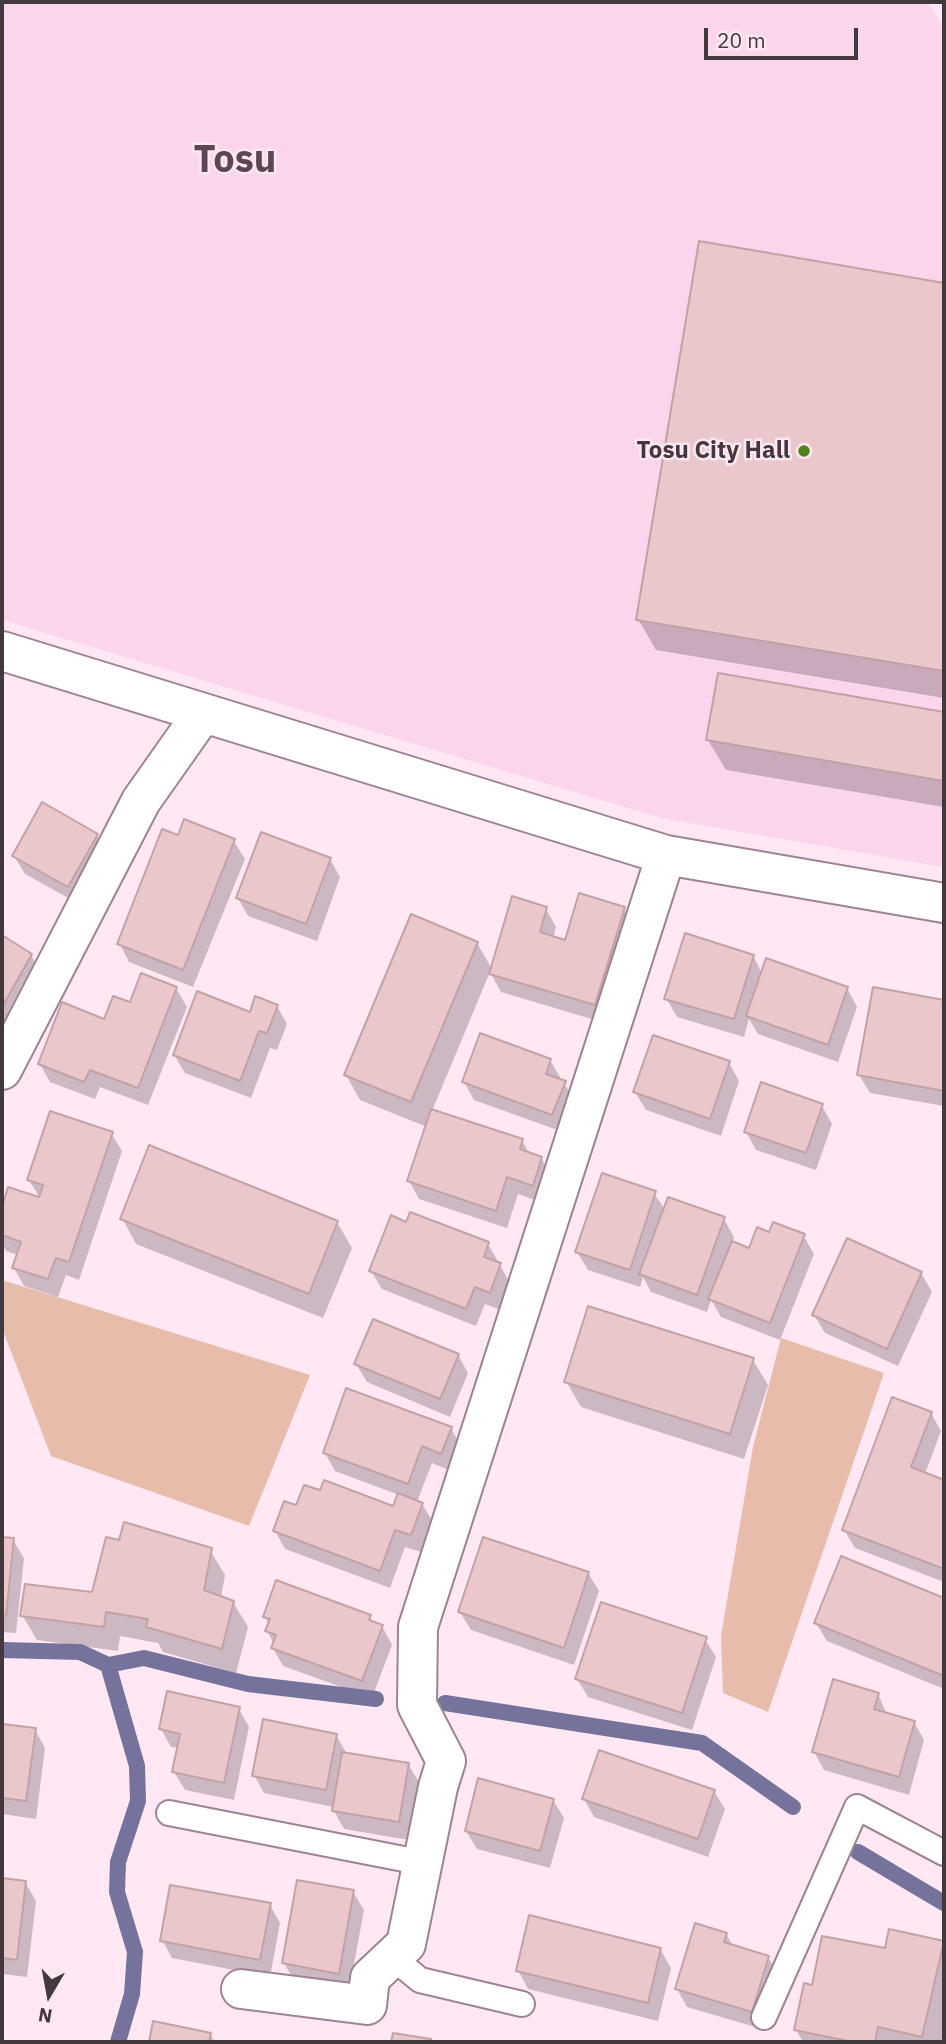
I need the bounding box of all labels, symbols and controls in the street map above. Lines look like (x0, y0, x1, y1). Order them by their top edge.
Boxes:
scale bar (708, 14, 862, 58)
text: 20 m (717, 26, 766, 54)
district label: Tosu (194, 138, 276, 184)
place label: Tosu City Hall (636, 437, 790, 465)
marker: Tosu City Hall (796, 443, 812, 459)
north arrow (14, 1960, 84, 2030)
text: N (36, 2003, 54, 2029)

